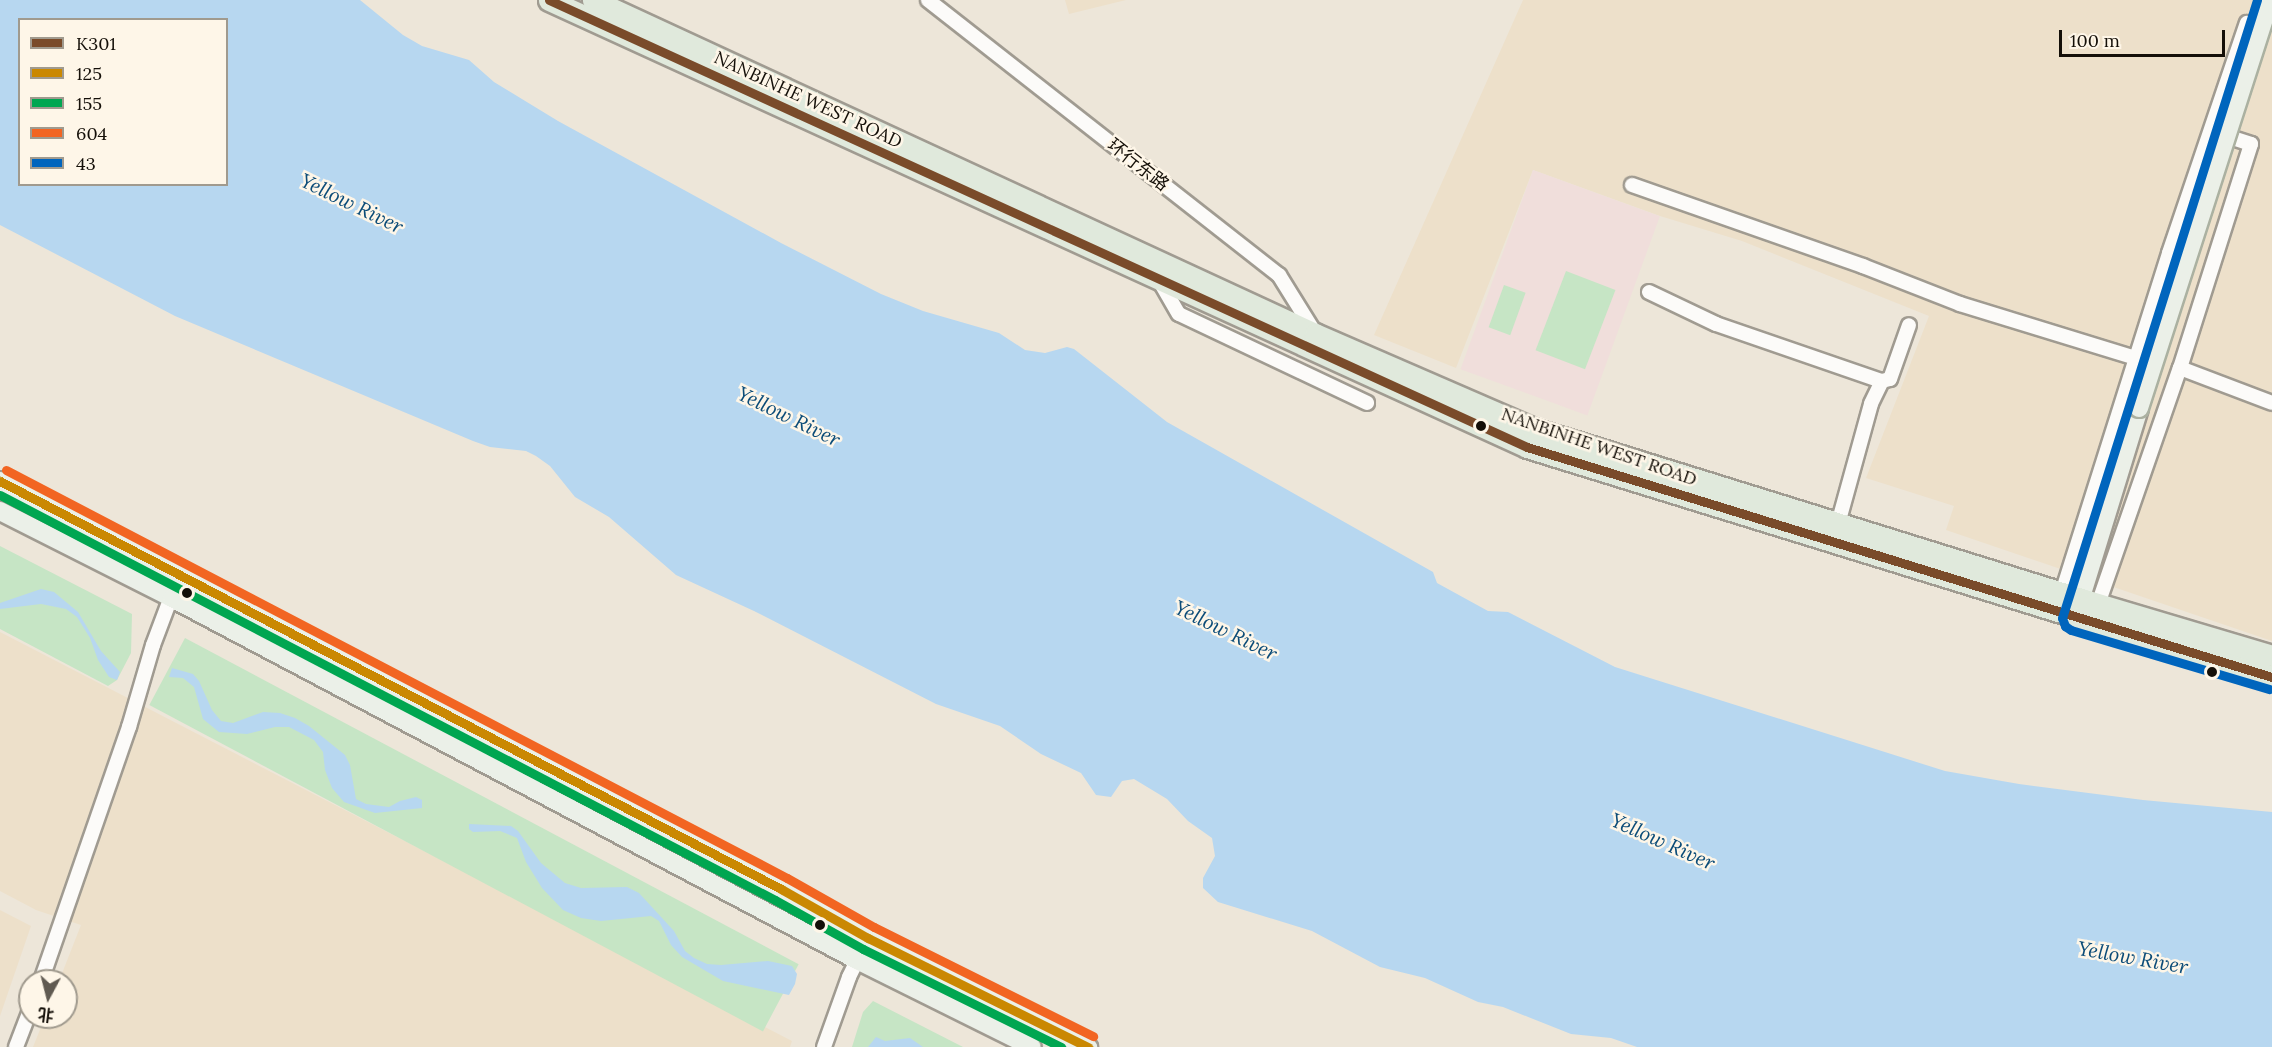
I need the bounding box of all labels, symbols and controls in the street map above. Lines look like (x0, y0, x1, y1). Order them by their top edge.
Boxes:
legend (18, 18, 228, 186)
scale bar (2062, 18, 2228, 56)
text: 100 m (2070, 29, 2120, 52)
text: K301 (76, 32, 116, 55)
street label: NANBINHE WEST ROAD (711, 47, 905, 153)
text: 125 (76, 62, 102, 85)
text: 155 (76, 92, 102, 115)
text: 604 (76, 122, 107, 145)
street label: 环行东路 (1103, 134, 1173, 196)
text: 43 (76, 152, 96, 175)
water label: Yellow River (296, 168, 408, 238)
water label: Yellow River (733, 381, 845, 451)
street label: NANBINHE WEST ROAD (1499, 403, 1699, 491)
unlabelled marker (1475, 420, 1487, 432)
unlabelled marker (181, 587, 193, 599)
water label: Yellow River (1170, 595, 1282, 665)
unlabelled marker (2206, 666, 2218, 678)
water label: Yellow River (1607, 807, 1719, 875)
unlabelled marker (814, 919, 826, 931)
water label: Yellow River (2076, 935, 2190, 979)
north arrow (18, 969, 78, 1029)
text: 北 (37, 1004, 55, 1026)

